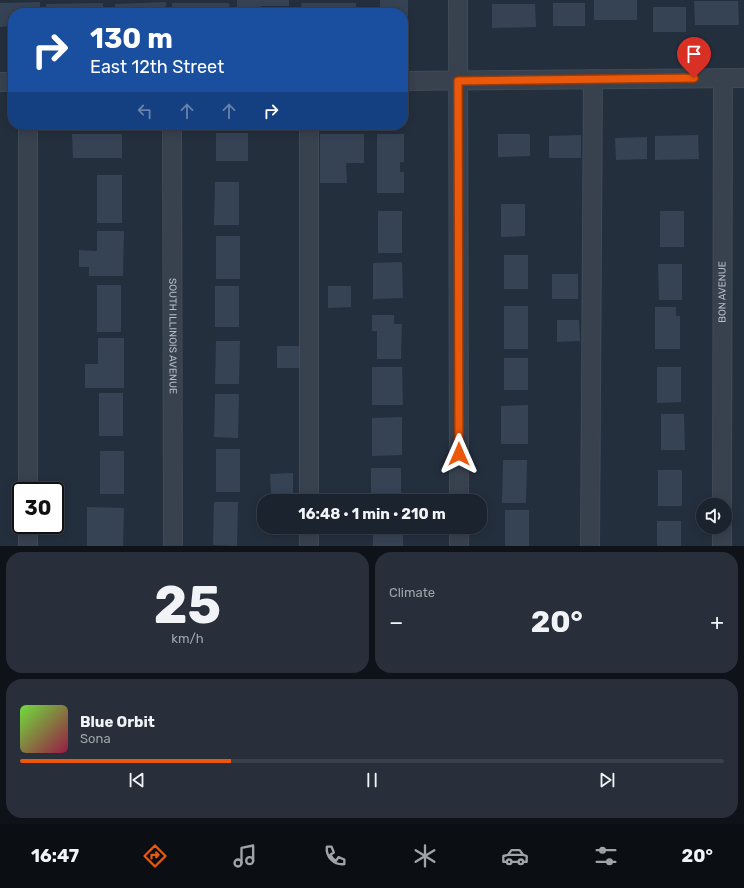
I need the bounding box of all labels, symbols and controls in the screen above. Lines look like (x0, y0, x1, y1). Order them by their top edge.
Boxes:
text: 130 m (90, 22, 173, 55)
icon: right (24, 24, 76, 76)
pin (677, 37, 711, 78)
icon: arrive (683, 43, 705, 65)
text: East 12th Street (90, 56, 224, 78)
icon: left (134, 100, 156, 122)
icon: ahead (176, 100, 198, 122)
icon: ahead (218, 100, 240, 122)
icon: right (260, 100, 282, 122)
street label: BON AVENUE (716, 261, 729, 323)
street label: SOUTH ILLINOIS AVENUE (166, 278, 179, 394)
position arrow (438, 433, 480, 475)
speed limit sign: 30 (12, 482, 64, 534)
map controls (696, 498, 732, 534)
button: sound (696, 498, 732, 534)
text: 16:48 · 1 min · 210 m (298, 505, 446, 523)
text: 25 (154, 574, 221, 636)
text: Climate (389, 585, 435, 600)
text: 20° (531, 604, 583, 640)
text: − (389, 609, 403, 636)
text: + (710, 609, 724, 636)
text: km/h (171, 631, 204, 646)
text: Blue Orbit (80, 713, 155, 731)
text: Sona (80, 731, 111, 746)
icon: previous (126, 769, 148, 791)
icon: pause (361, 769, 383, 791)
icon: next (596, 769, 618, 791)
icon: directions (141, 842, 169, 870)
icon: music (231, 842, 259, 870)
icon: phone (321, 842, 349, 870)
icon: climate (411, 842, 439, 870)
icon: car (501, 842, 529, 870)
icon: filters (592, 842, 620, 870)
text: 16:47 (31, 845, 79, 867)
text: 20° (682, 845, 713, 867)

